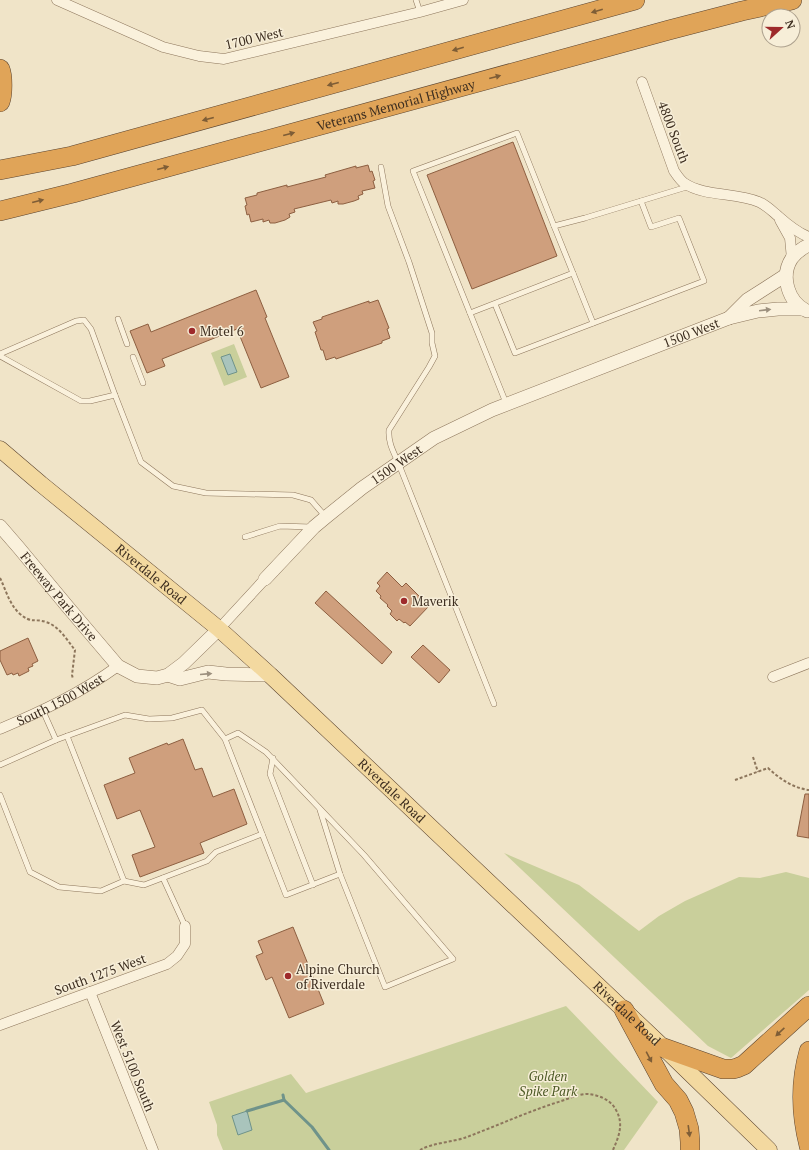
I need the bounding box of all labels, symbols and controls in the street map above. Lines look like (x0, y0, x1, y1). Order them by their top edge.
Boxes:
one-way arrow (591, 8, 603, 14)
north arrow (761, 8, 801, 48)
text: N (782, 18, 799, 31)
street label: 1700 West (223, 23, 285, 53)
one-way arrow (452, 46, 464, 52)
street label: Veterans Memorial Highway (315, 74, 477, 135)
one-way arrow (489, 74, 502, 80)
one-way arrow (327, 81, 339, 87)
street label: 4800 South (654, 98, 694, 166)
one-way arrow (201, 116, 214, 122)
one-way arrow (283, 130, 295, 136)
one-way arrow (158, 165, 170, 171)
one-way arrow (32, 198, 44, 204)
one-way arrow (759, 307, 771, 313)
street label: 1500 West (660, 314, 722, 352)
place label: Motel 6 (200, 322, 244, 340)
marker: Motel 6 (187, 326, 197, 336)
street label: 1500 West (367, 440, 426, 489)
street label: Riverdale Road (112, 539, 190, 608)
street label: Freeway Park Drive (17, 548, 102, 645)
place label: Maverik (412, 592, 459, 610)
marker: Maverik (399, 596, 409, 606)
street label: South 1500 West (14, 669, 108, 730)
one-way arrow (200, 670, 213, 677)
street label: Riverdale Road (354, 754, 430, 827)
street label: South 1275 West (52, 949, 149, 999)
place label: Alpine Church of Riverdale (296, 960, 380, 993)
marker: Alpine Church of Riverdale (283, 971, 293, 981)
street label: Riverdale Road (590, 977, 665, 1049)
street label: West 5100 South (107, 1018, 160, 1114)
one-way arrow (775, 1027, 785, 1037)
one-way arrow (646, 1051, 653, 1063)
park label: Golden Spike Park (519, 1067, 578, 1100)
one-way arrow (686, 1124, 692, 1137)

